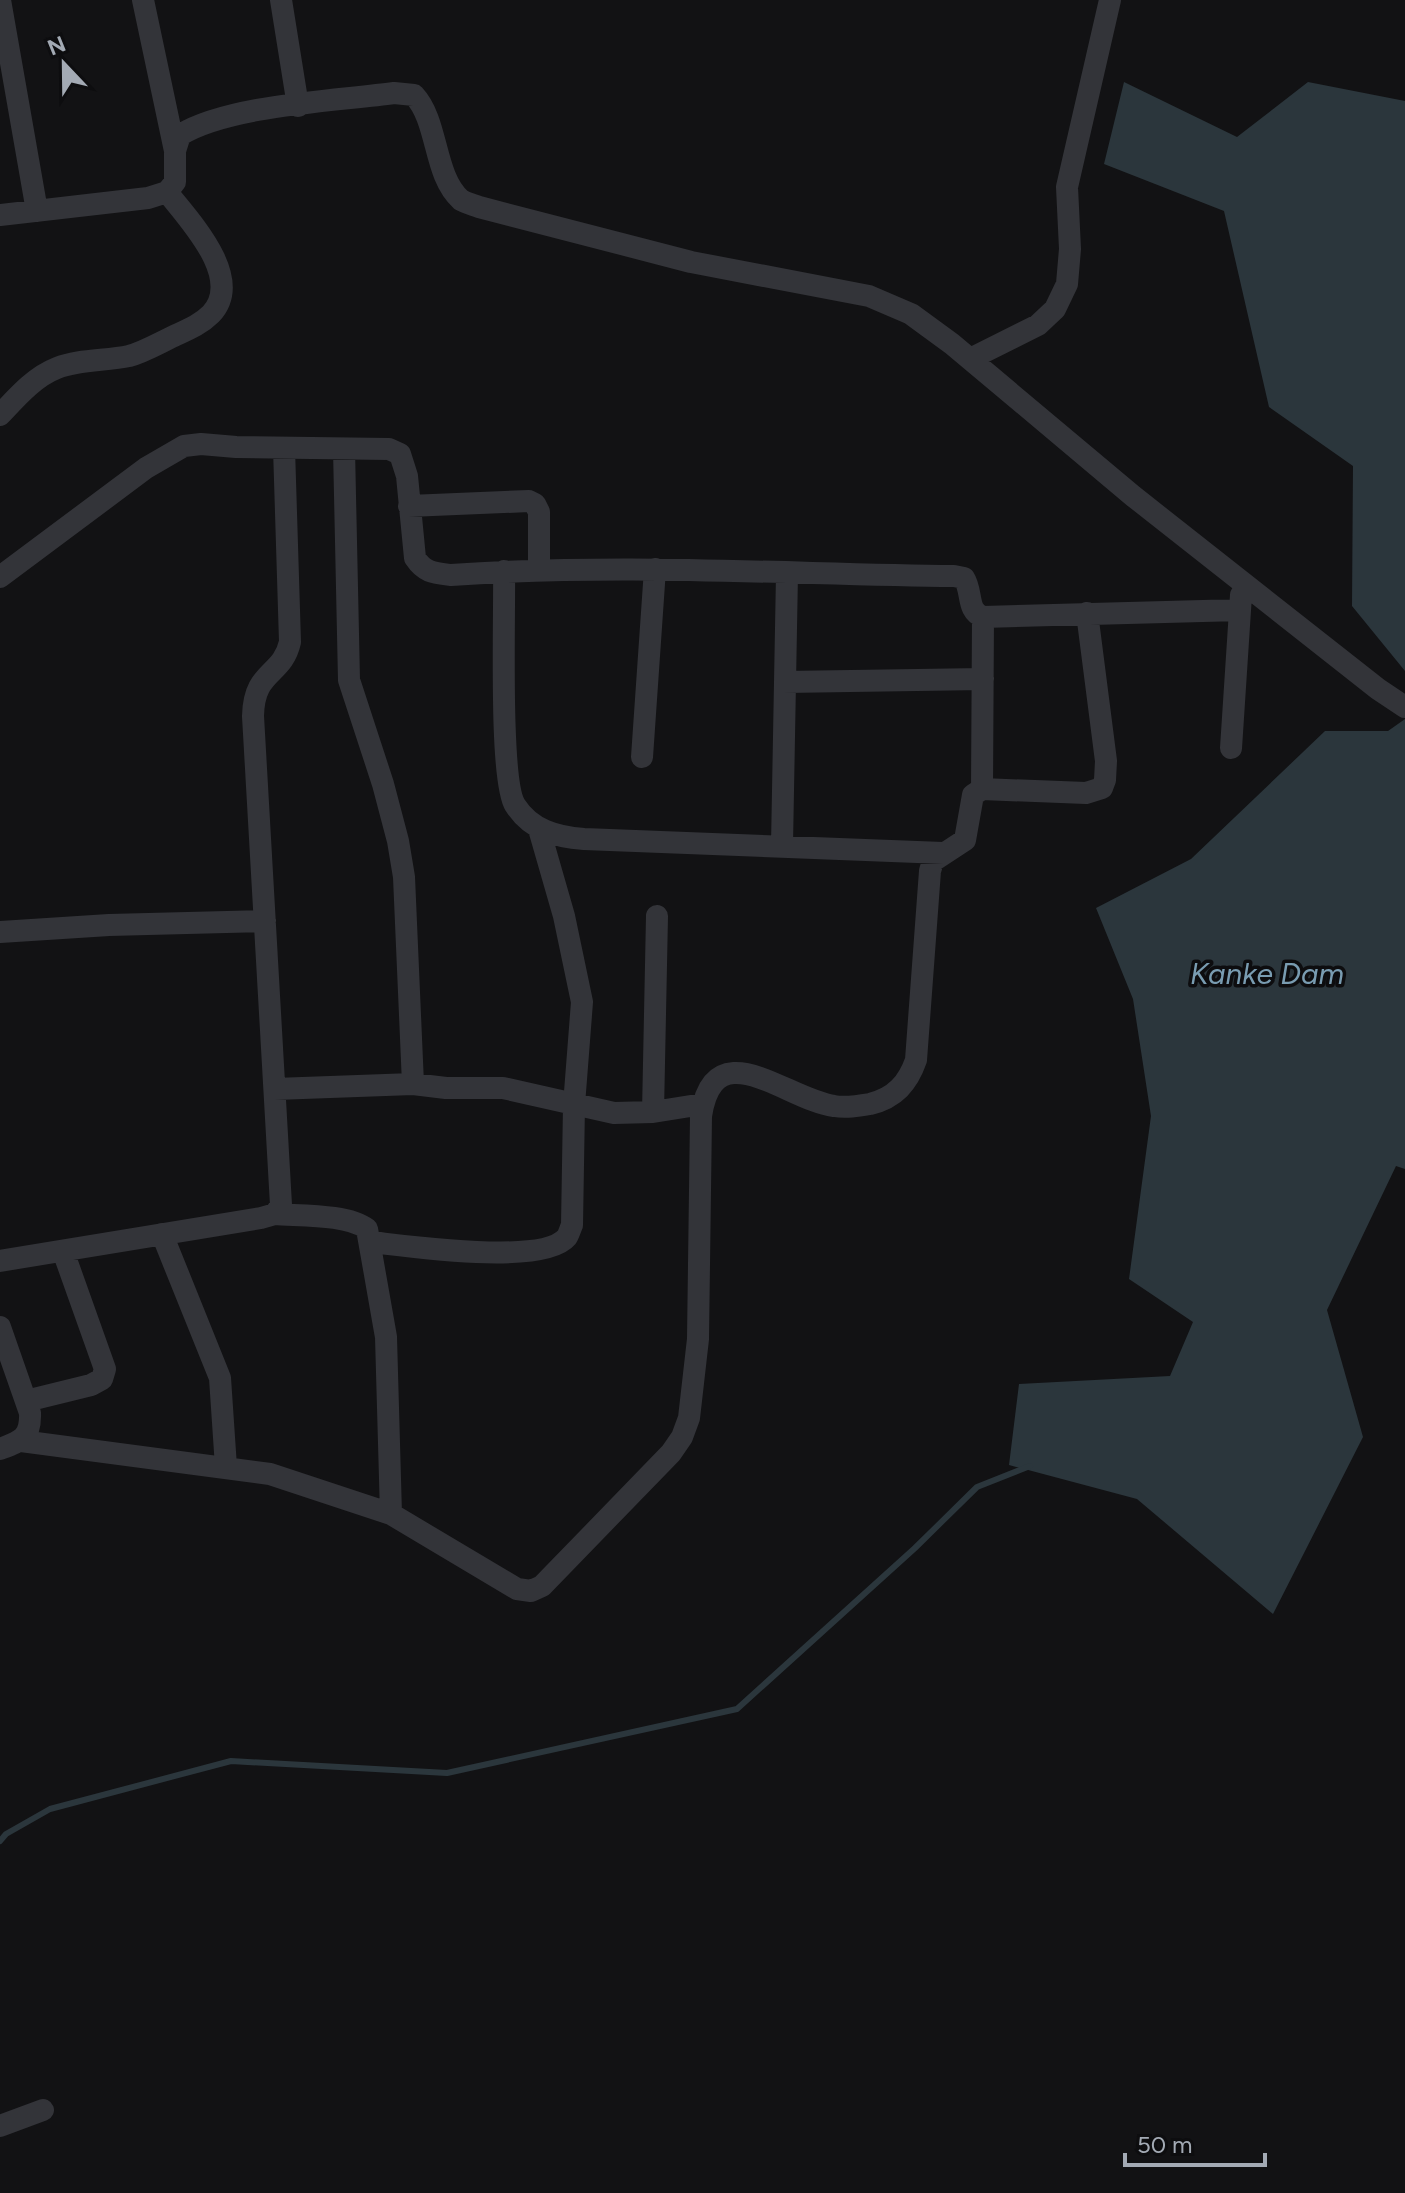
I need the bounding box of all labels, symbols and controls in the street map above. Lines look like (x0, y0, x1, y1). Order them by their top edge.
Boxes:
north arrow (24, 24, 104, 104)
text: N (44, 30, 70, 62)
water label: Kanke Dam (1190, 955, 1344, 992)
scale bar (1125, 2117, 1265, 2167)
text: 50 m (1137, 2130, 1193, 2159)

